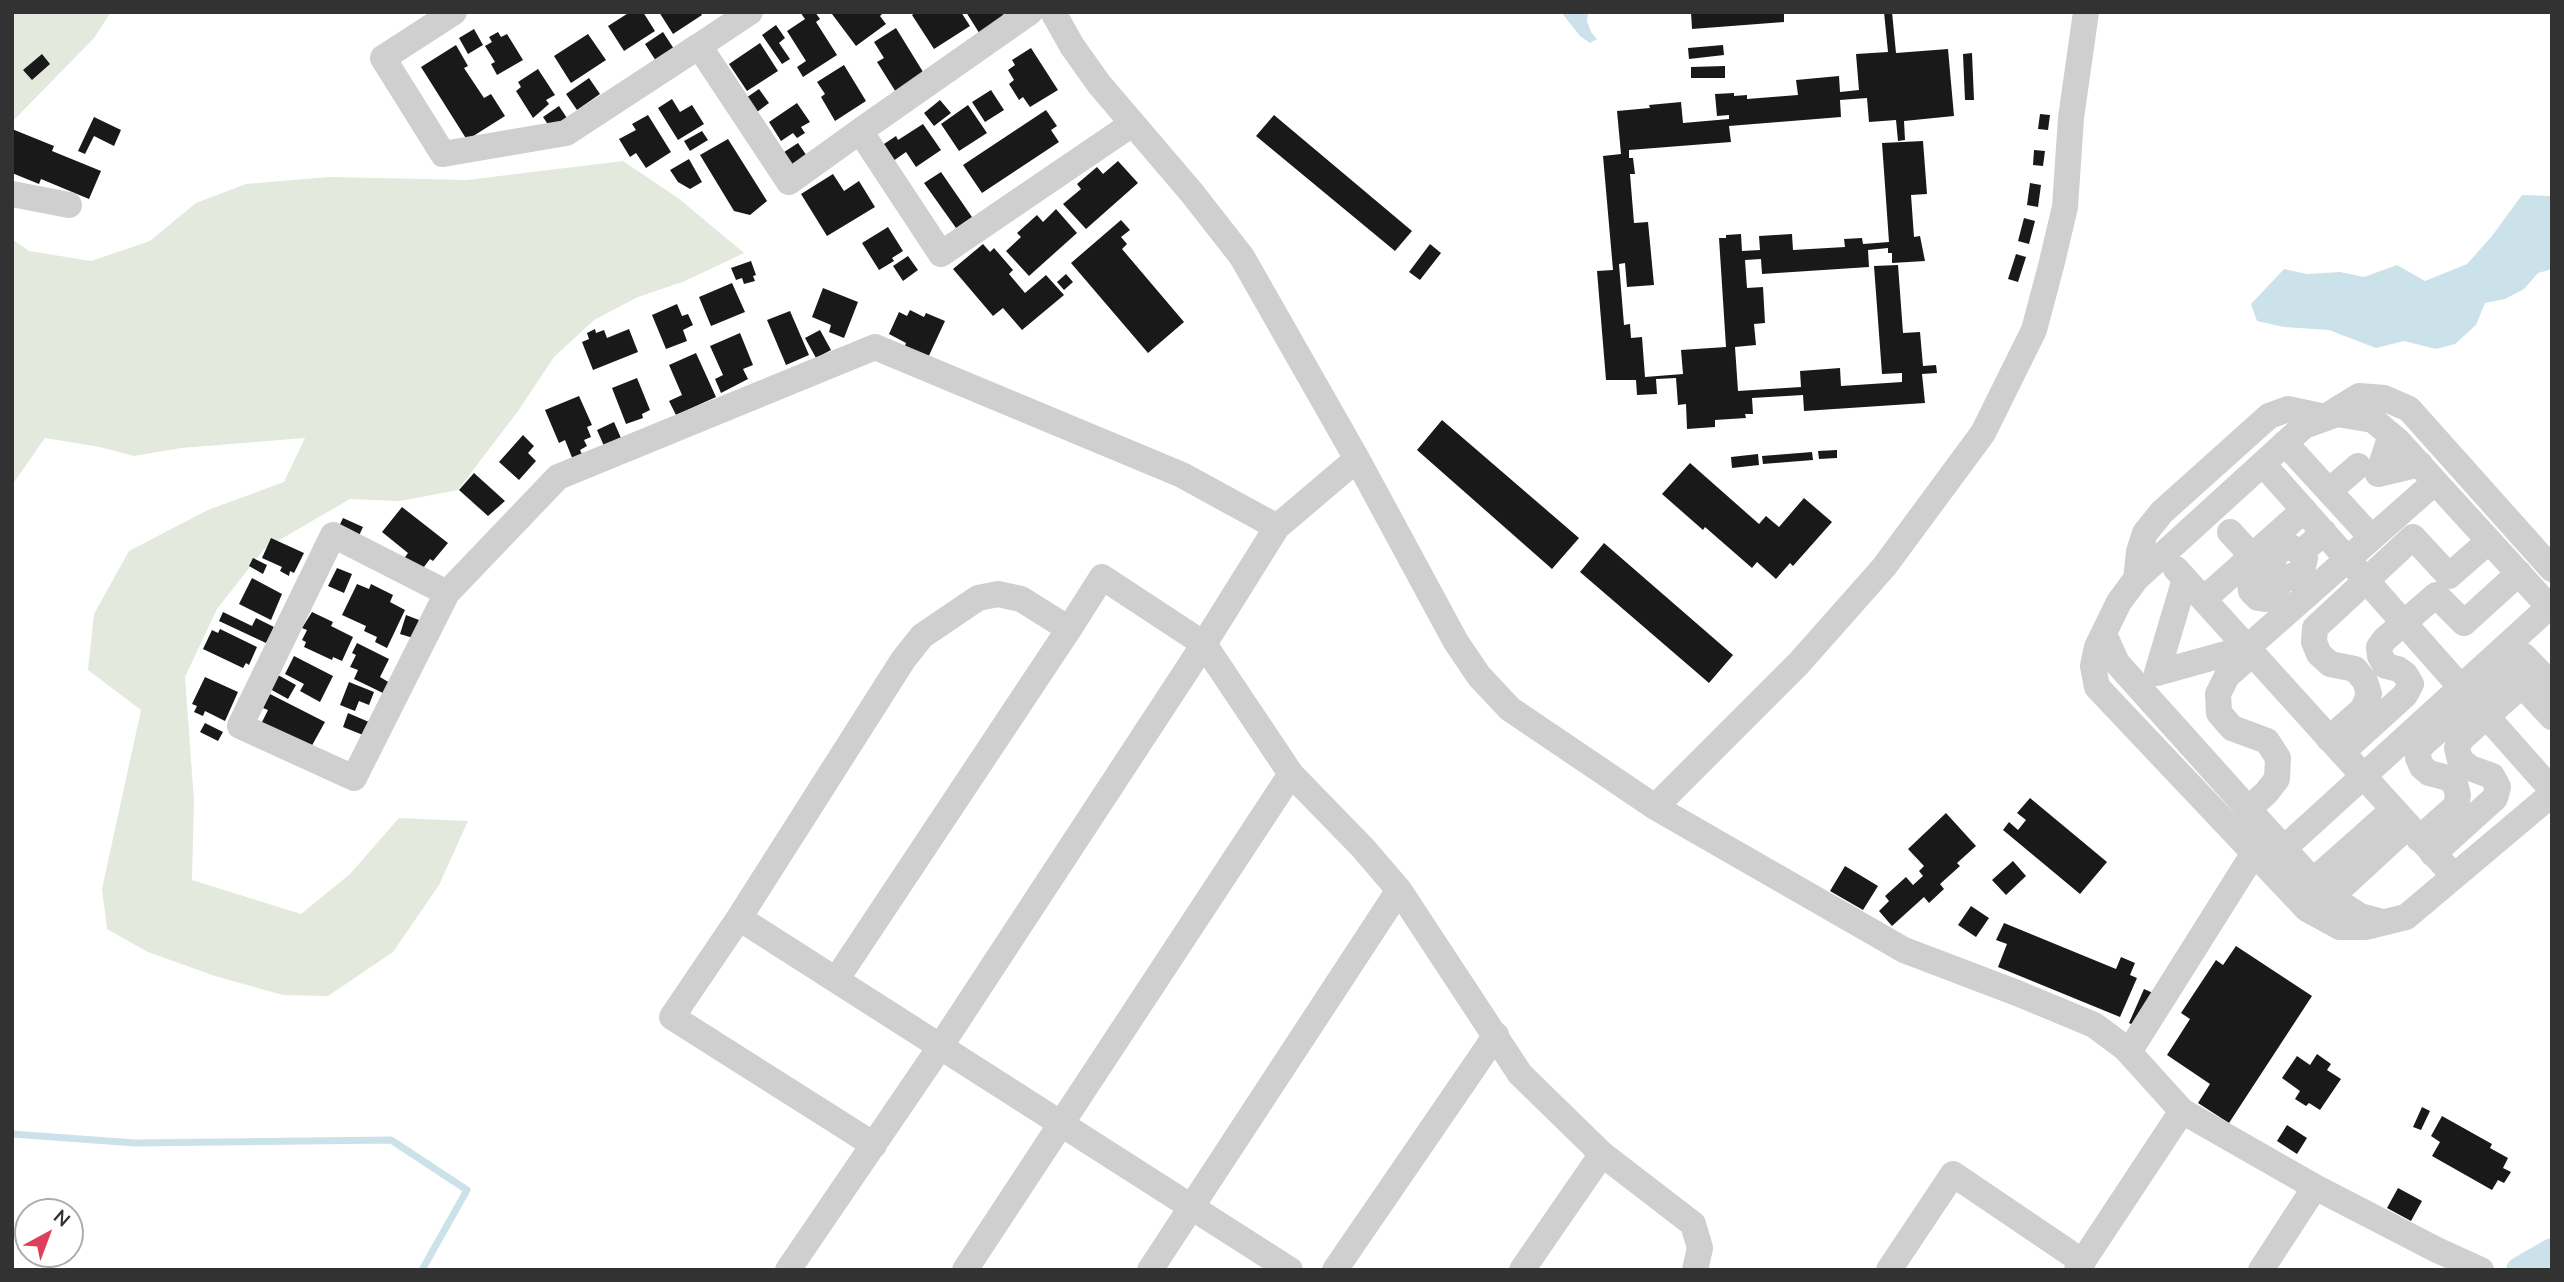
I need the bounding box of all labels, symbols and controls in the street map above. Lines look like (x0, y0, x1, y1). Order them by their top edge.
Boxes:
north arrow (14, 1198, 84, 1268)
text: N (48, 1204, 75, 1233)

